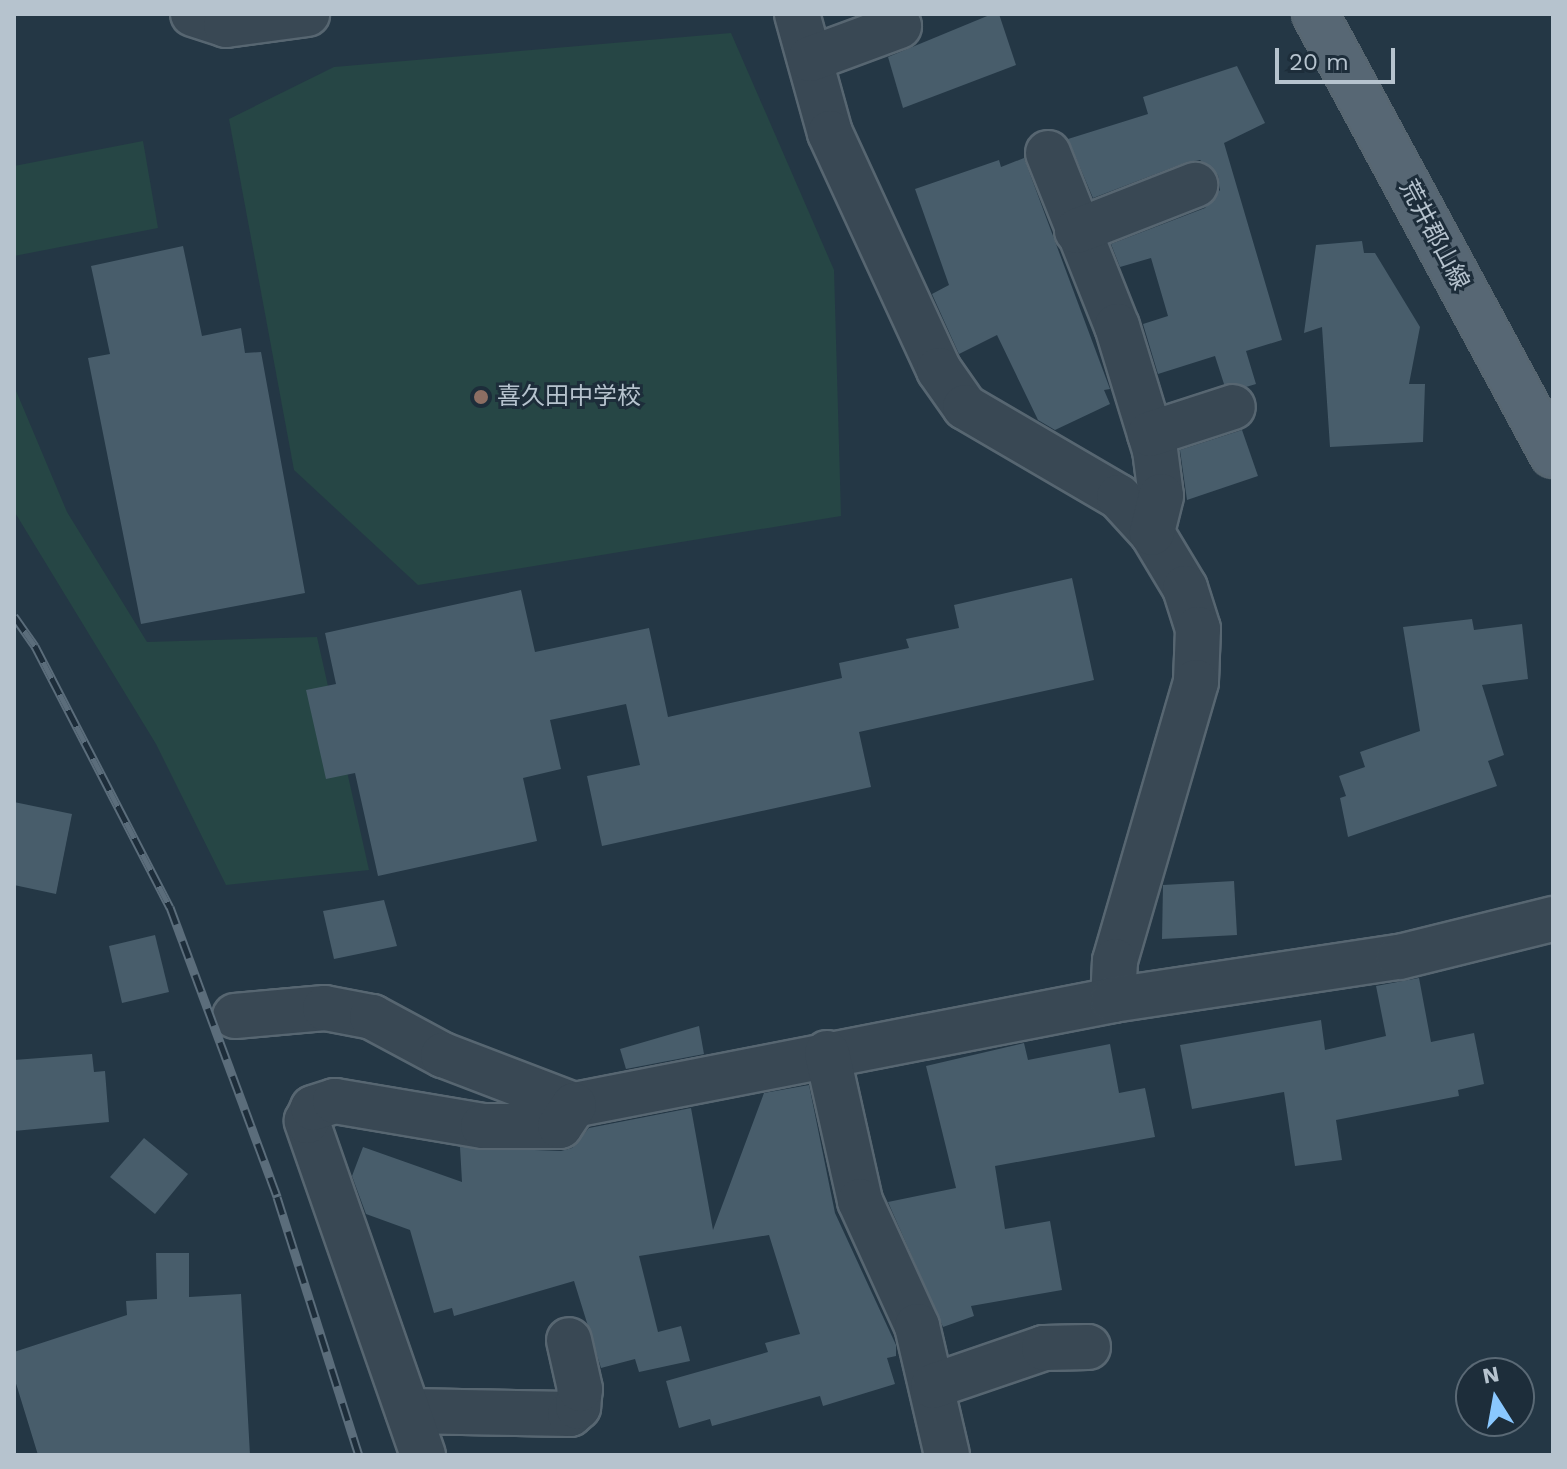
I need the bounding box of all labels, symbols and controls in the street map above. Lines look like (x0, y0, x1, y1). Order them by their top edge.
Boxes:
scale bar (1279, 32, 1399, 82)
text: 20 m (1289, 48, 1349, 76)
street label: 荒井郡山線 (1393, 175, 1475, 295)
place label: 喜久田中学校 (497, 383, 641, 411)
marker: 喜久田中学校 (472, 388, 490, 406)
north arrow (1455, 1357, 1535, 1437)
text: N (1480, 1361, 1501, 1389)

